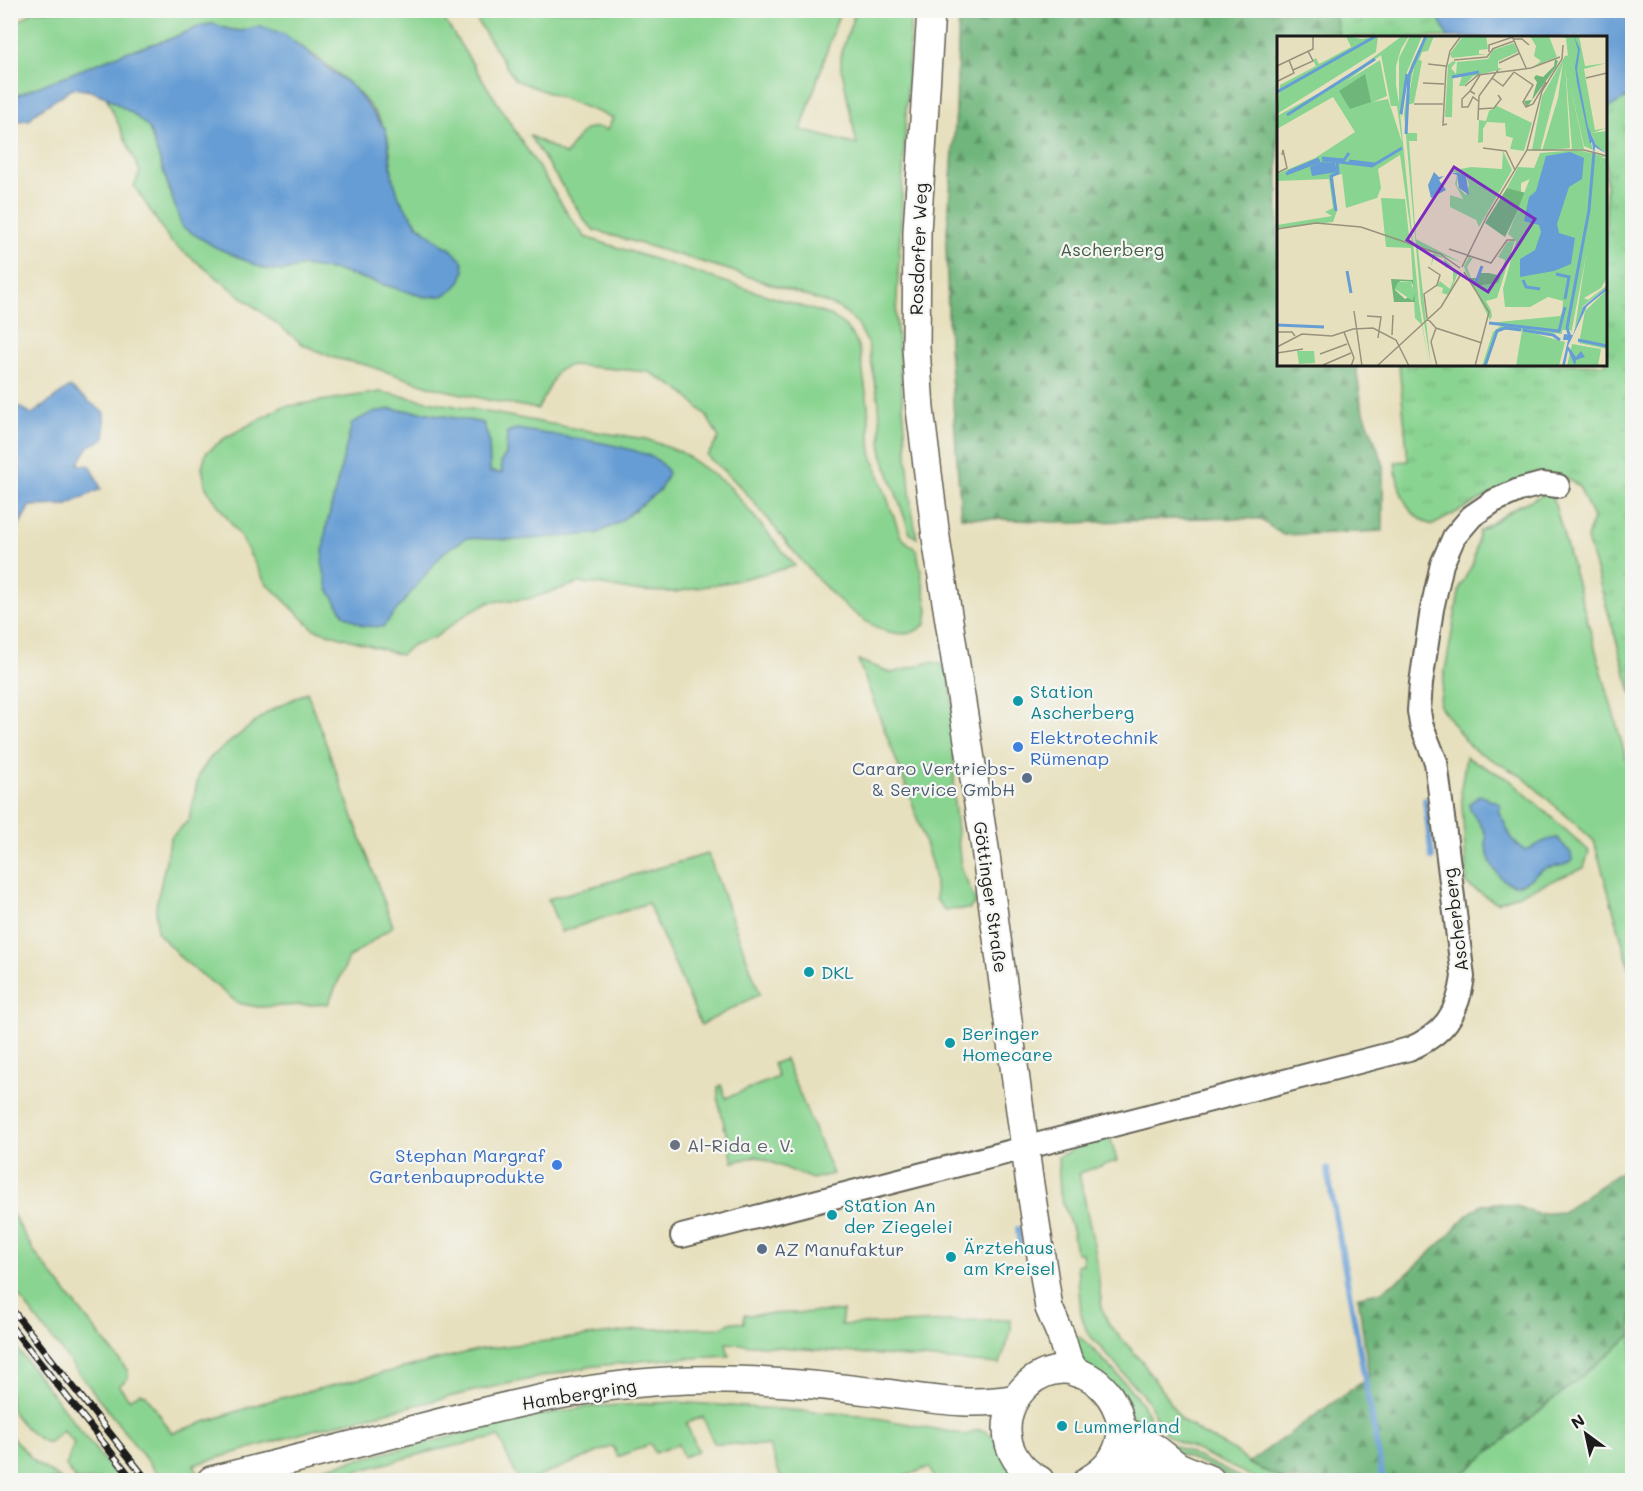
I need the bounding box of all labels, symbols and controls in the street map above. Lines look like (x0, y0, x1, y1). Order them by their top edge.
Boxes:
inset map (1277, 36, 1607, 366)
street label: Rosdorfer Weg (904, 182, 932, 316)
park label: Ascherberg (1060, 237, 1164, 261)
place label: Station Ascherberg (1030, 679, 1134, 724)
marker: Station Ascherberg (1011, 694, 1025, 708)
place label: Elektrotechnik Rümenap (1030, 725, 1158, 770)
marker: Elektrotechnik Rümenap (1011, 740, 1025, 754)
place label: Cararo Vertriebs- & Service GmbH (852, 756, 1015, 801)
marker: Cararo Vertriebs- & Service GmbH (1020, 771, 1034, 785)
street label: Göttinger Straße (968, 820, 1014, 974)
street label: Ascherberg (1437, 867, 1473, 973)
place label: DKL (821, 960, 854, 984)
marker: DKL (802, 965, 816, 979)
place label: Beringer Homecare (962, 1021, 1053, 1066)
marker: Beringer Homecare (943, 1036, 957, 1050)
place label: Al-Rida e. V. (687, 1133, 794, 1157)
marker: Al-Rida e. V. (668, 1138, 682, 1152)
place label: Stephan Margraf Gartenbauprodukte (369, 1143, 546, 1188)
marker: Stephan Margraf Gartenbauprodukte (550, 1158, 564, 1172)
place label: Station An der Ziegelei (844, 1193, 953, 1238)
marker: Station An der Ziegelei (825, 1208, 839, 1222)
place label: Ärztehaus am Kreisel (963, 1235, 1055, 1280)
place label: AZ Manufaktur (774, 1237, 904, 1261)
marker: AZ Manufaktur (755, 1242, 769, 1256)
marker: Ärztehaus am Kreisel (944, 1250, 958, 1264)
street label: Hambergring (520, 1373, 638, 1415)
north arrow (1556, 1404, 1616, 1464)
text: N (1567, 1409, 1588, 1433)
place label: Lummerland (1074, 1414, 1179, 1438)
marker: Lummerland (1055, 1419, 1069, 1433)

